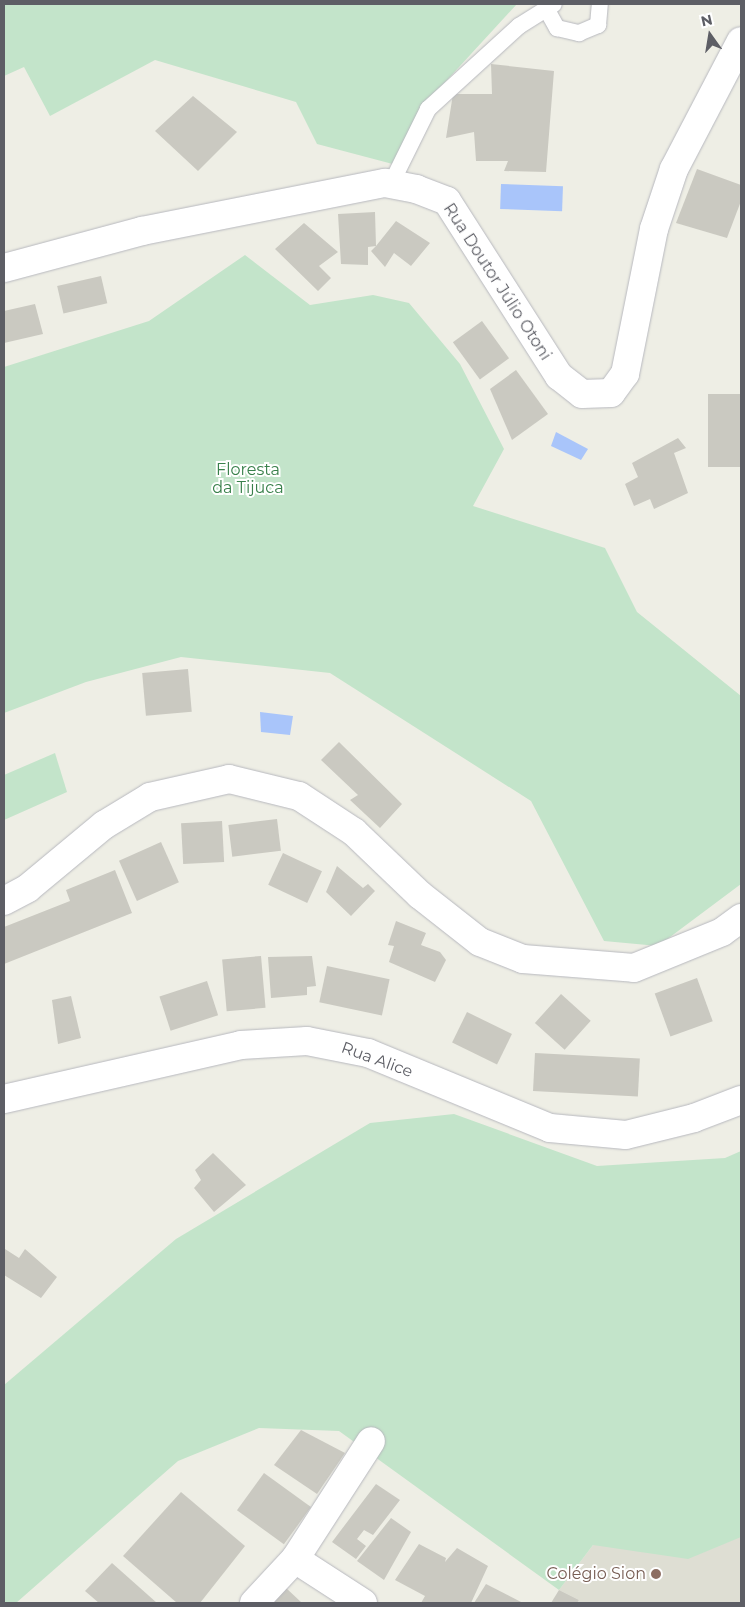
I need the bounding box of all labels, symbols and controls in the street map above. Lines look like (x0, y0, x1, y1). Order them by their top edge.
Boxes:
north arrow (685, 10, 735, 60)
text: N (699, 10, 714, 30)
street label: Rua Doutor Júlio Otoni (439, 200, 555, 364)
park label: Floresta da Tijuca (212, 460, 284, 498)
street label: Rua Alice (339, 1038, 415, 1082)
place label: Colégio Sion (547, 1564, 646, 1584)
marker: Colégio Sion (650, 1568, 662, 1580)

